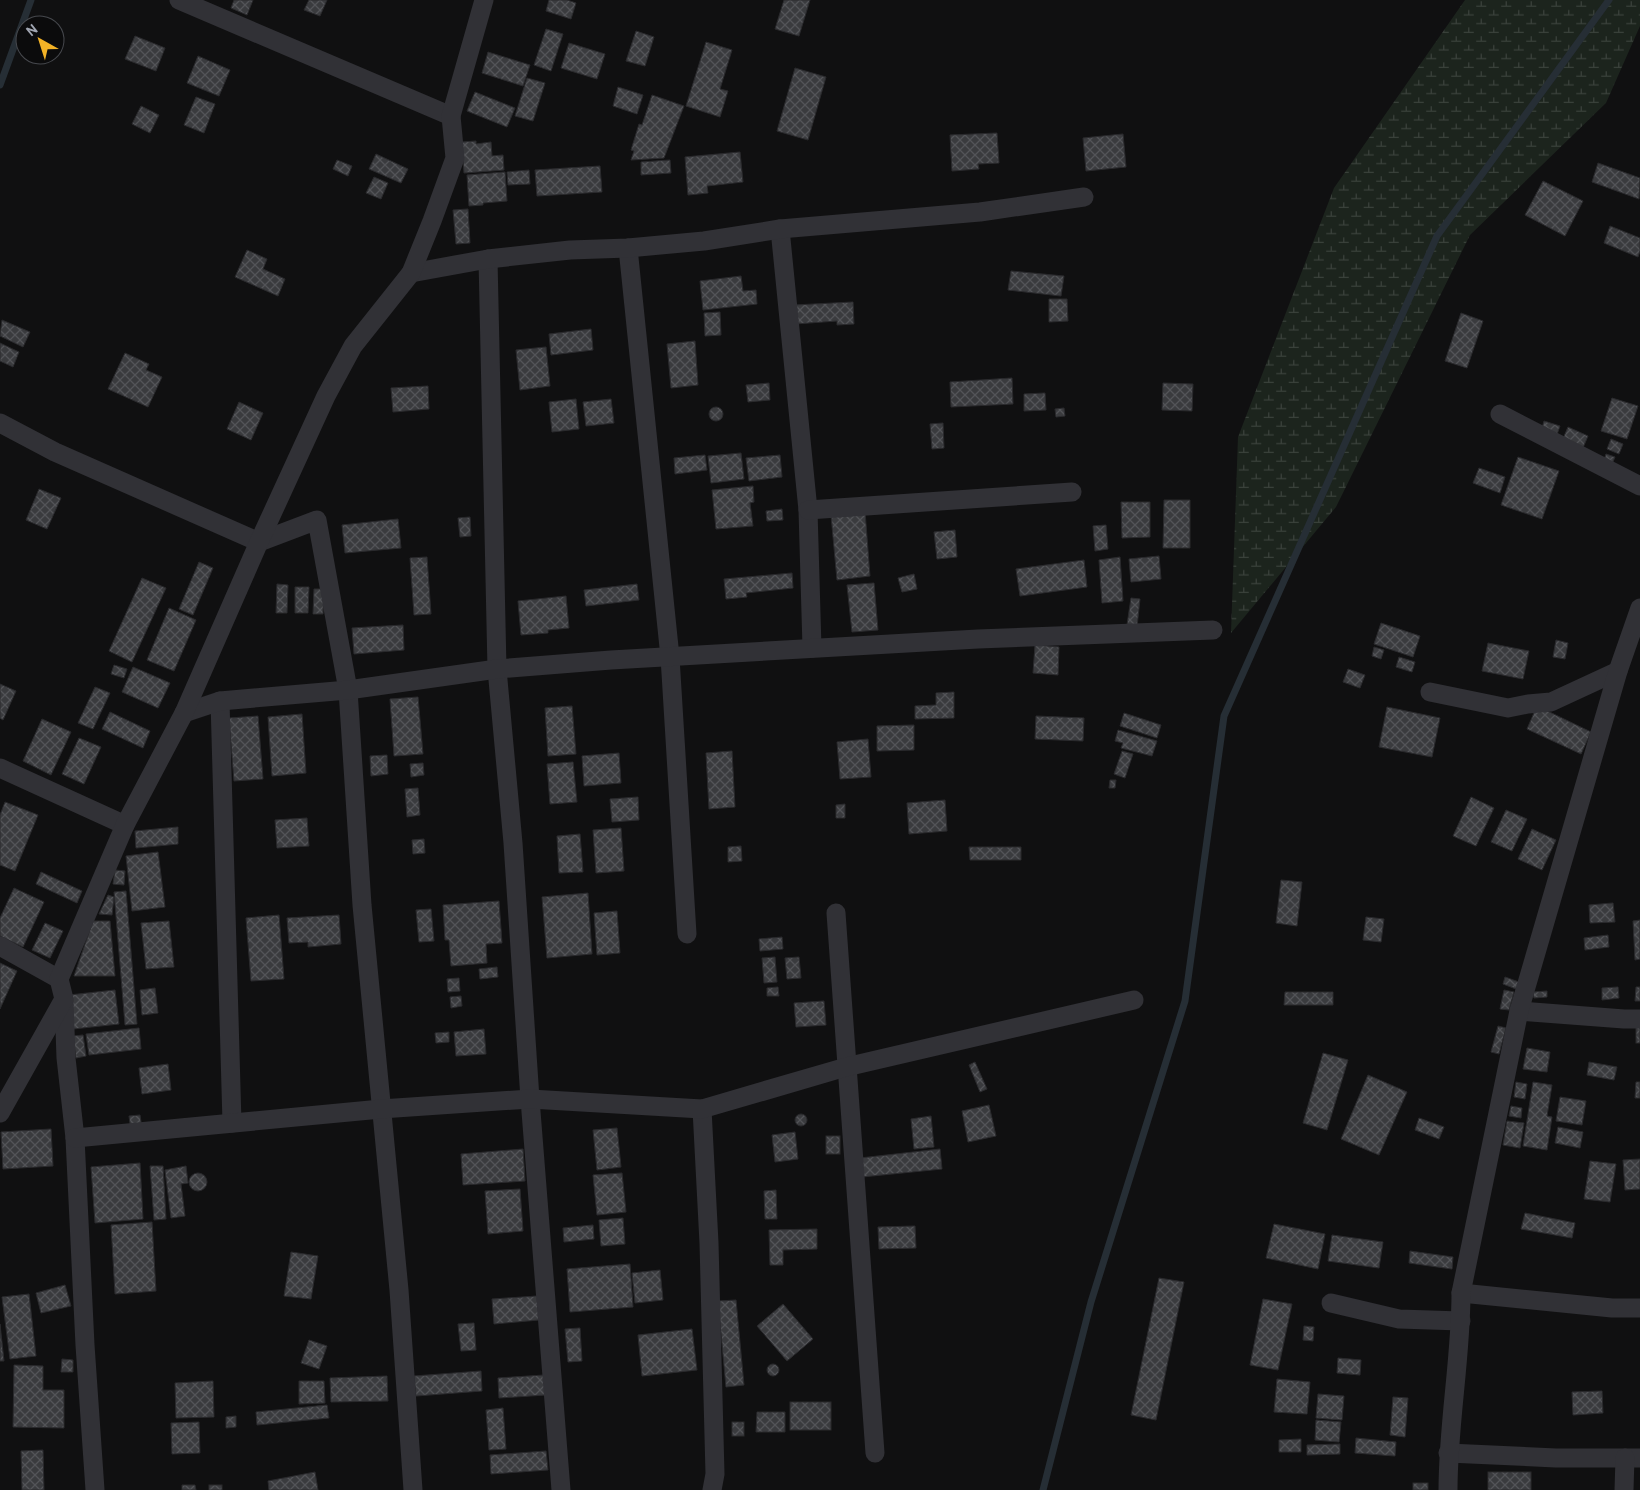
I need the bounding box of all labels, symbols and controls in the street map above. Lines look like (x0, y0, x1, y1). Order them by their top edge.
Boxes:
north arrow (15, 15, 65, 65)
text: N (24, 21, 42, 41)

